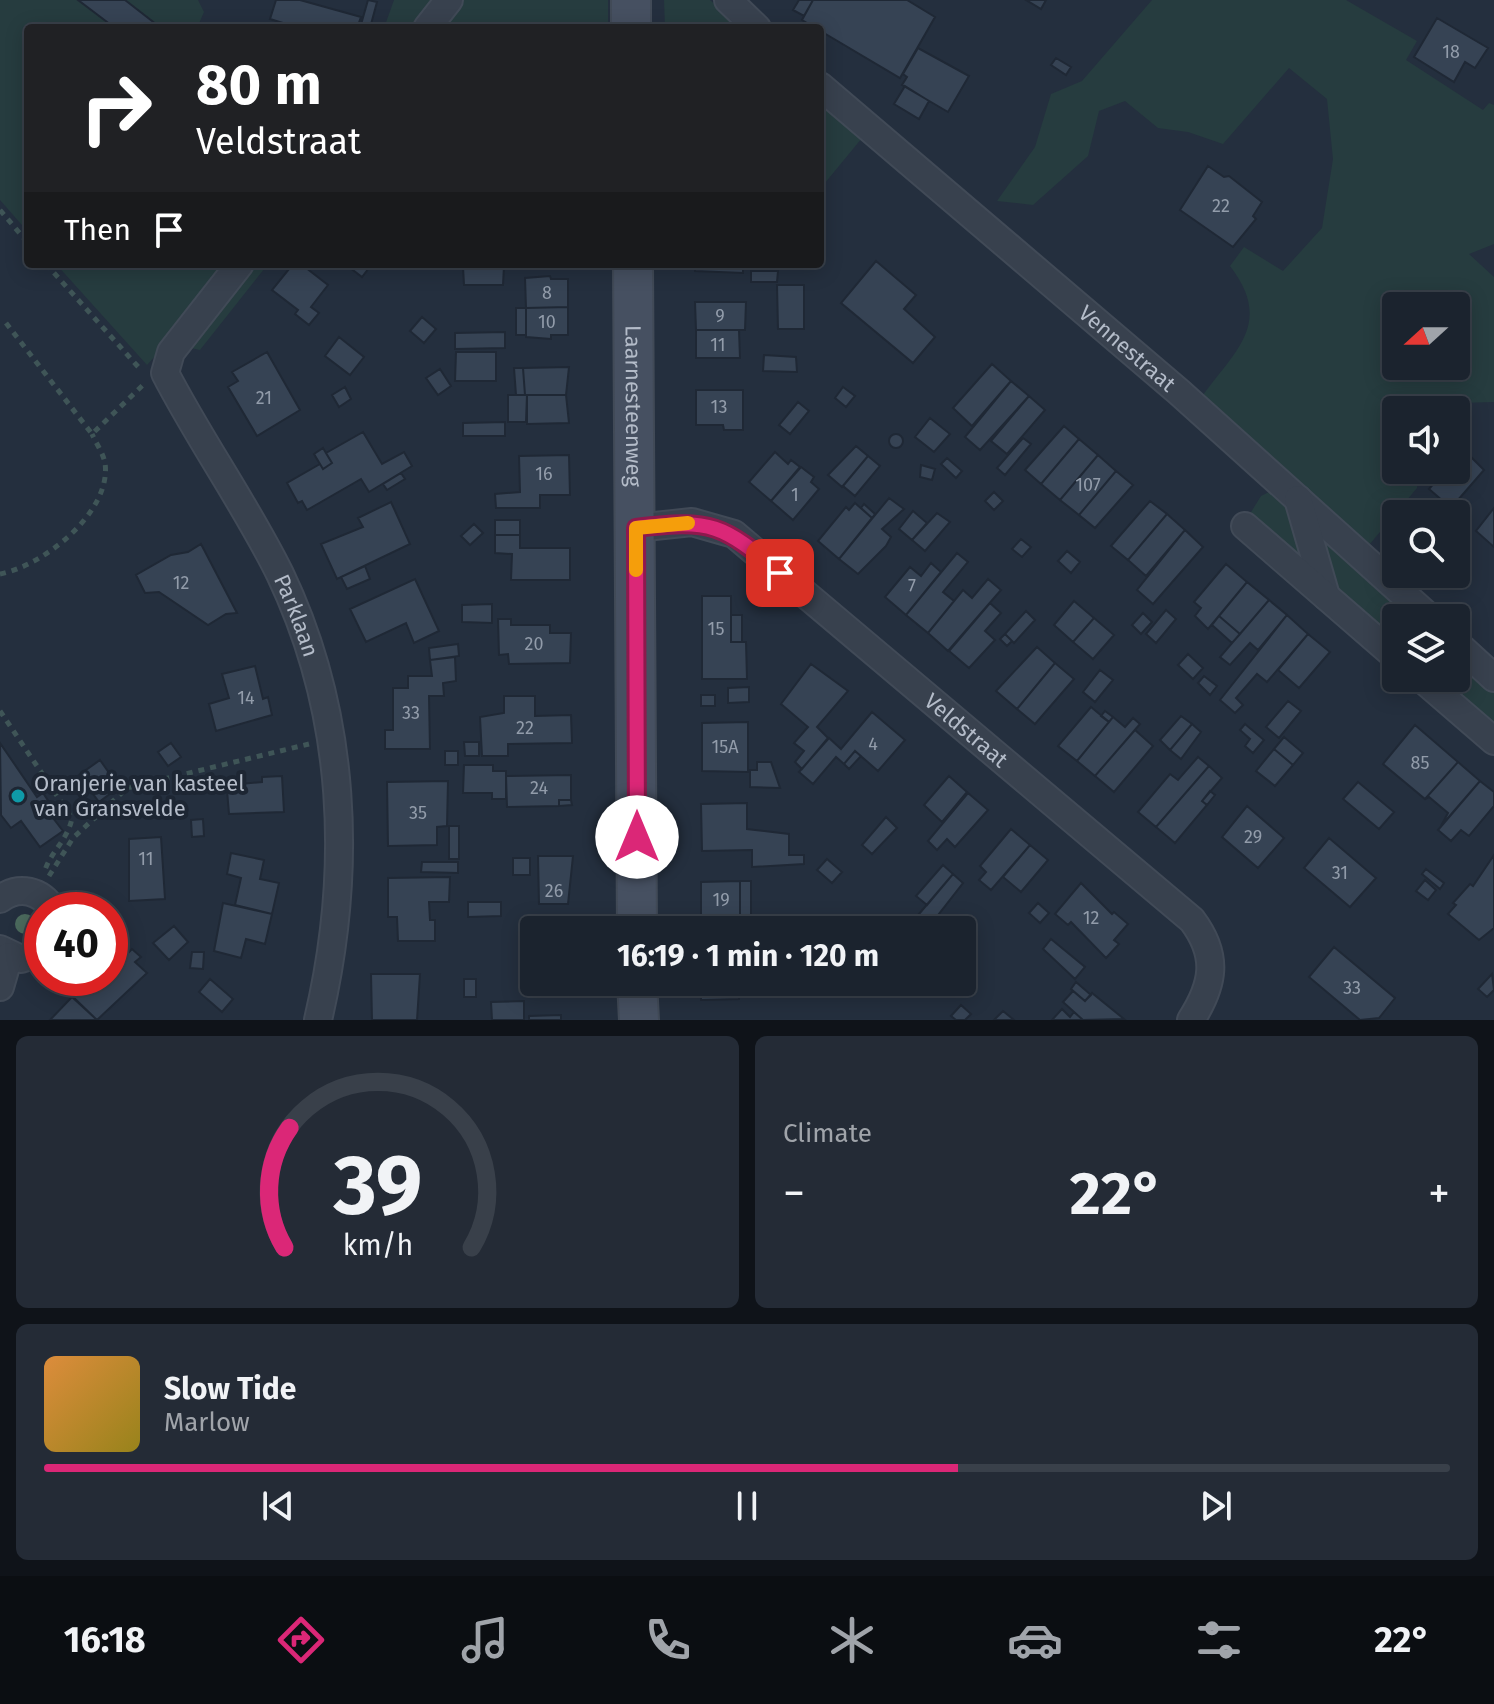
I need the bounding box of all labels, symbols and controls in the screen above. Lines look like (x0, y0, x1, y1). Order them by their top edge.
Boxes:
house number: 18 (1442, 41, 1460, 63)
text: 80 m (196, 52, 322, 119)
icon: right (64, 56, 168, 160)
text: Veldstraat (196, 120, 361, 164)
house number: 22 (1212, 195, 1230, 217)
icon: arrive (147, 208, 191, 252)
text: Then (64, 212, 131, 248)
house number: 8 (542, 282, 552, 304)
north arrow (1382, 292, 1470, 380)
map controls (1382, 292, 1470, 692)
street label: Vennestraat (1073, 300, 1181, 397)
house number: 9 (715, 305, 725, 327)
house number: 10 (538, 311, 556, 333)
street label: Laarnesteenweg (619, 325, 647, 488)
house number: 11 (710, 334, 726, 356)
house number: 21 (256, 387, 272, 409)
house number: 13 (711, 396, 727, 418)
button: sound (1382, 396, 1470, 484)
house number: 16 (535, 463, 553, 485)
house number: 107 (1075, 474, 1101, 496)
house number: 1 (791, 484, 799, 506)
button: search (1382, 500, 1470, 588)
pin (746, 539, 814, 607)
icon: arrive (758, 551, 802, 595)
street label: Parklaan (268, 570, 324, 660)
house number: 12 (173, 572, 189, 594)
house number: 7 (908, 575, 916, 597)
button: layers (1382, 604, 1470, 692)
house number: 15 (708, 618, 724, 640)
house number: 20 (525, 633, 543, 655)
house number: 14 (237, 687, 255, 709)
street label: Veldstraat (919, 687, 1013, 773)
house number: 33 (402, 702, 420, 724)
house number: 22 (516, 717, 534, 739)
house number: 4 (868, 733, 878, 755)
house number: 15A (711, 736, 739, 758)
house number: 85 (1411, 752, 1429, 774)
place label: Oranjerie van kasteel van Gransvelde (34, 770, 245, 822)
house number: 24 (530, 777, 548, 799)
marker: Oranjerie van kasteel van Gransvelde (9, 787, 27, 805)
position arrow (595, 795, 679, 879)
house number: 35 (409, 802, 427, 824)
house number: 29 (1244, 826, 1262, 848)
house number: 11 (138, 848, 154, 870)
house number: 31 (1332, 862, 1348, 884)
house number: 26 (545, 880, 563, 902)
house number: 19 (712, 889, 730, 911)
speed limit sign: 40 (24, 892, 128, 996)
house number: 12 (1083, 907, 1099, 929)
text: 16:19 · 1 min · 120 m (617, 938, 879, 974)
house number: 33 (1343, 977, 1361, 999)
text: Climate (783, 1118, 872, 1149)
text: 39 (332, 1136, 422, 1236)
text: 22° (1070, 1158, 1163, 1230)
text: − (783, 1167, 805, 1220)
text: + (1428, 1167, 1450, 1220)
text: km/h (342, 1228, 413, 1263)
text: Slow Tide (164, 1371, 296, 1407)
text: Marlow (164, 1407, 250, 1438)
icon: previous (256, 1484, 300, 1528)
icon: pause (725, 1484, 769, 1528)
icon: next (1194, 1484, 1238, 1528)
icon: directions (273, 1612, 329, 1668)
icon: music (457, 1612, 513, 1668)
icon: phone (640, 1612, 696, 1668)
icon: climate (824, 1612, 880, 1668)
icon: car (1007, 1612, 1063, 1668)
icon: filters (1191, 1612, 1247, 1668)
text: 16:18 (64, 1618, 146, 1662)
text: 22° (1374, 1618, 1430, 1662)

